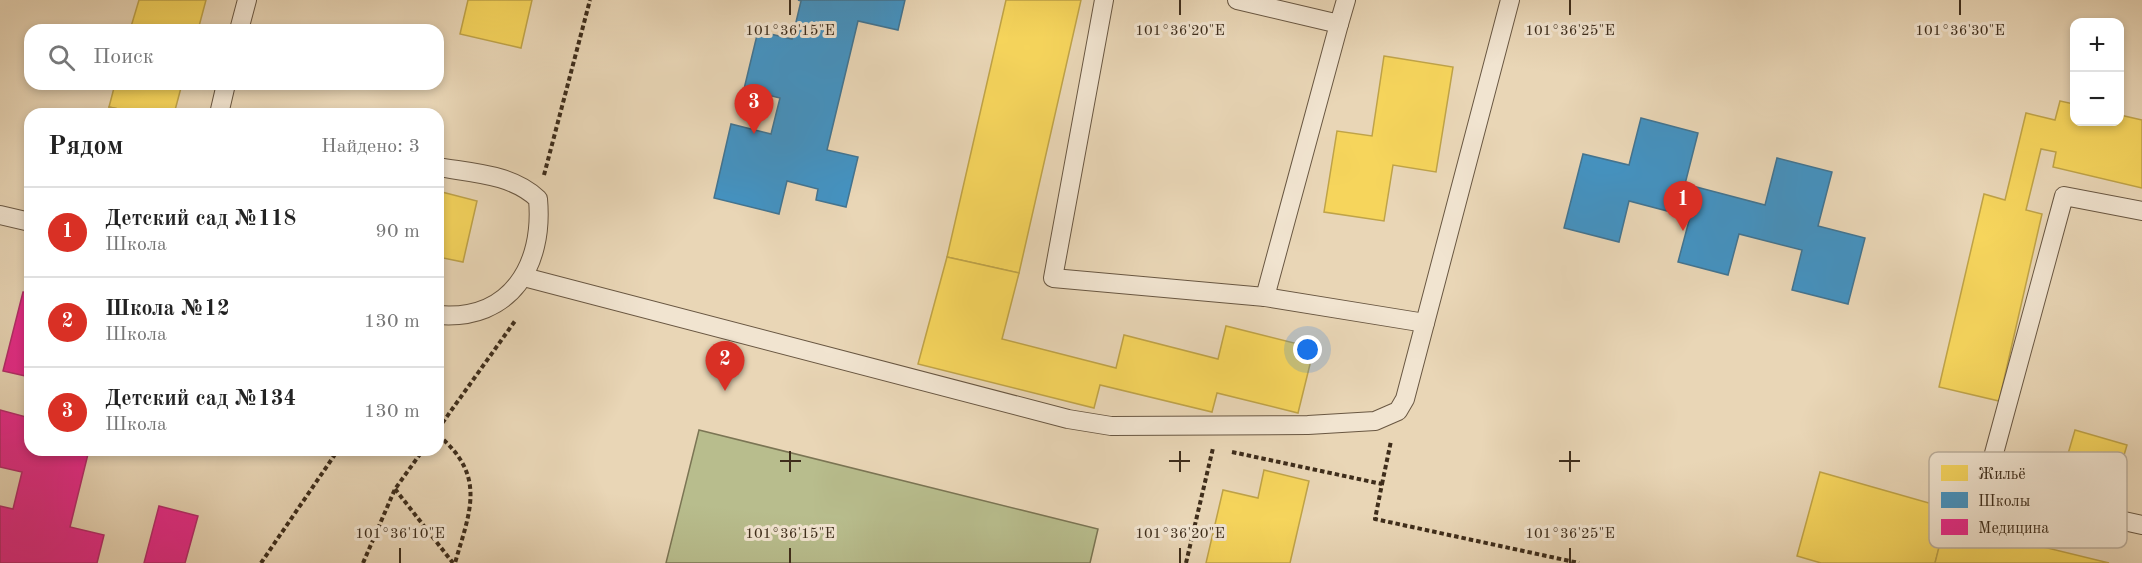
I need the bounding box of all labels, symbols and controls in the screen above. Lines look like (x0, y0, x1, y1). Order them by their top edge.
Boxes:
map controls (2070, 18, 2124, 126)
button: + (2070, 18, 2124, 72)
search box (24, 24, 444, 90)
text: 101°36'15"E (745, 24, 835, 39)
text: 101°36'20"E (1135, 24, 1225, 39)
text: 101°36'25"E (1525, 24, 1615, 39)
text: 101°36'30"E (1915, 24, 2005, 39)
icon: search (45, 41, 78, 74)
text: Поиск (93, 46, 154, 68)
button: − (2070, 72, 2124, 126)
pin: 3 (734, 84, 774, 134)
text: Рядом (48, 134, 123, 160)
text: Найдено: 3 (321, 137, 420, 157)
pin: 1 (1664, 182, 1702, 231)
text: Детский сад №118 (105, 208, 296, 230)
text: 1 (62, 222, 73, 242)
text: 90 m (375, 222, 420, 242)
text: Школа (105, 235, 167, 255)
text: Школа №12 (105, 298, 230, 320)
text: 2 (62, 312, 73, 332)
text: 130 m (364, 312, 420, 332)
text: Школа (105, 325, 167, 345)
your location (1293, 335, 1322, 364)
pin: 2 (706, 342, 744, 391)
text: Детский сад №134 (105, 388, 296, 410)
text: 3 (62, 402, 73, 422)
text: 130 m (364, 402, 420, 422)
text: Школа (105, 415, 167, 435)
legend (1929, 452, 2127, 548)
text: Жильё (1978, 467, 2026, 483)
text: Школы (1978, 494, 2030, 510)
text: Медицина (1978, 521, 2049, 537)
text: 101°36'10"E (355, 527, 445, 542)
text: 101°36'15"E (745, 527, 835, 542)
text: 101°36'20"E (1135, 527, 1225, 542)
text: 101°36'25"E (1525, 527, 1615, 542)

